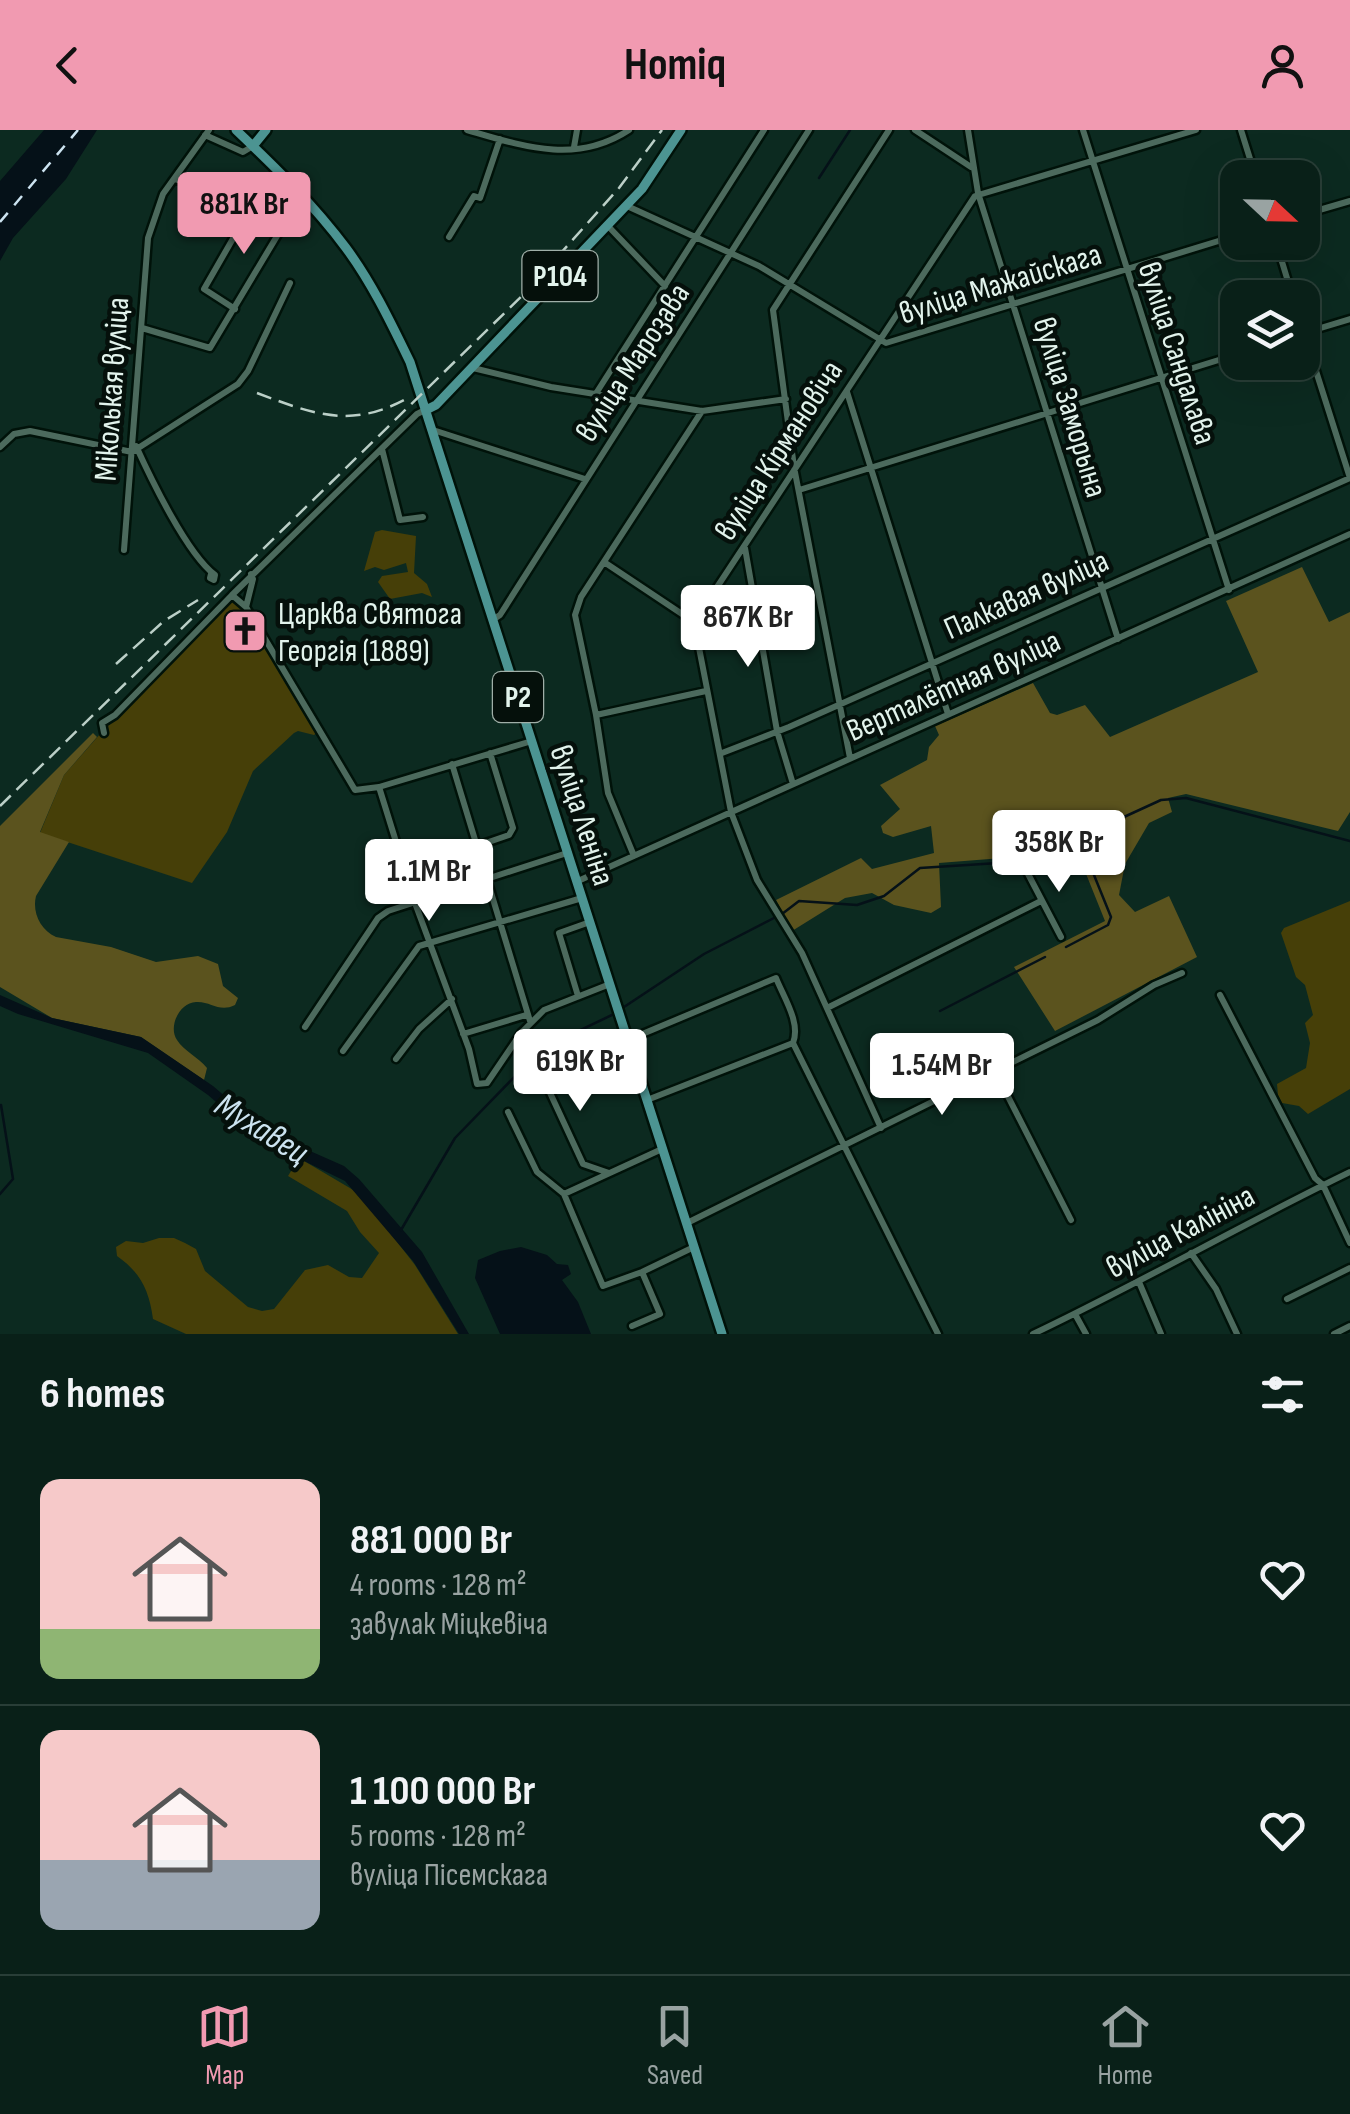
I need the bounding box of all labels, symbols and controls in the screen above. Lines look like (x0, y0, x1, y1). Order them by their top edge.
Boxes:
icon: back (40, 38, 95, 93)
text: Homiq (624, 38, 726, 93)
icon: person (1255, 38, 1310, 93)
north arrow (1220, 160, 1320, 260)
map controls (1220, 160, 1320, 380)
pin: 881K Br (152, 172, 336, 257)
text: 881K Br (199, 185, 289, 224)
street label: вуліца Мажайскага (895, 235, 1106, 334)
road number: Р104 (522, 251, 598, 301)
street label: вуліца Сандалава (1129, 257, 1224, 450)
street label: вуліца Марозава (568, 276, 699, 449)
button: layers (1220, 280, 1320, 380)
street label: Міколькая вуліца (87, 296, 138, 482)
street label: вуліца Заморына (1024, 313, 1115, 502)
street label: вуліца Кірмановіча (707, 354, 852, 548)
street label: Палкавая вуліца (938, 542, 1115, 649)
pin: 867K Br (656, 585, 840, 670)
place label: Царква Святога Георгія (1889) (278, 595, 462, 671)
text: 867K Br (703, 598, 793, 637)
church icon: Царква Святога Георгія (1889) (222, 608, 268, 654)
street label: Верталётная вуліца (841, 622, 1067, 751)
road number: Р2 (493, 672, 543, 722)
street label: вуліца Леніна (541, 740, 623, 891)
pin: 358K Br (967, 810, 1151, 895)
text: 358K Br (1014, 823, 1104, 862)
pin: 1.1M Br (337, 839, 521, 924)
text: 1.1M Br (387, 852, 471, 891)
pin: 619K Br (488, 1029, 672, 1114)
pin: 1.54M Br (839, 1033, 1045, 1118)
text: 619K Br (536, 1042, 624, 1081)
text: 1.54M Br (892, 1046, 992, 1085)
water label: Мухавец (206, 1084, 316, 1175)
street label: вуліца Калініна (1100, 1177, 1262, 1288)
icon: filters (1255, 1367, 1310, 1422)
text: 6 homes (40, 1369, 165, 1420)
text: 881 000 Br (350, 1515, 512, 1566)
icon: home (120, 1519, 240, 1639)
icon: heart (1255, 1552, 1310, 1607)
text: 4 rooms · 128 m² (350, 1566, 527, 1605)
text: завулак Міцкевіча (350, 1605, 548, 1644)
text: 1 100 000 Br (350, 1766, 536, 1817)
icon: home (120, 1770, 240, 1890)
icon: heart (1255, 1803, 1310, 1858)
text: 5 rooms · 128 m² (350, 1817, 526, 1856)
text: вуліца Пісемскага (350, 1856, 548, 1895)
tab: Map (197, 1999, 252, 2092)
tab: Saved (647, 1999, 703, 2092)
tab: Home (1098, 1999, 1153, 2092)

